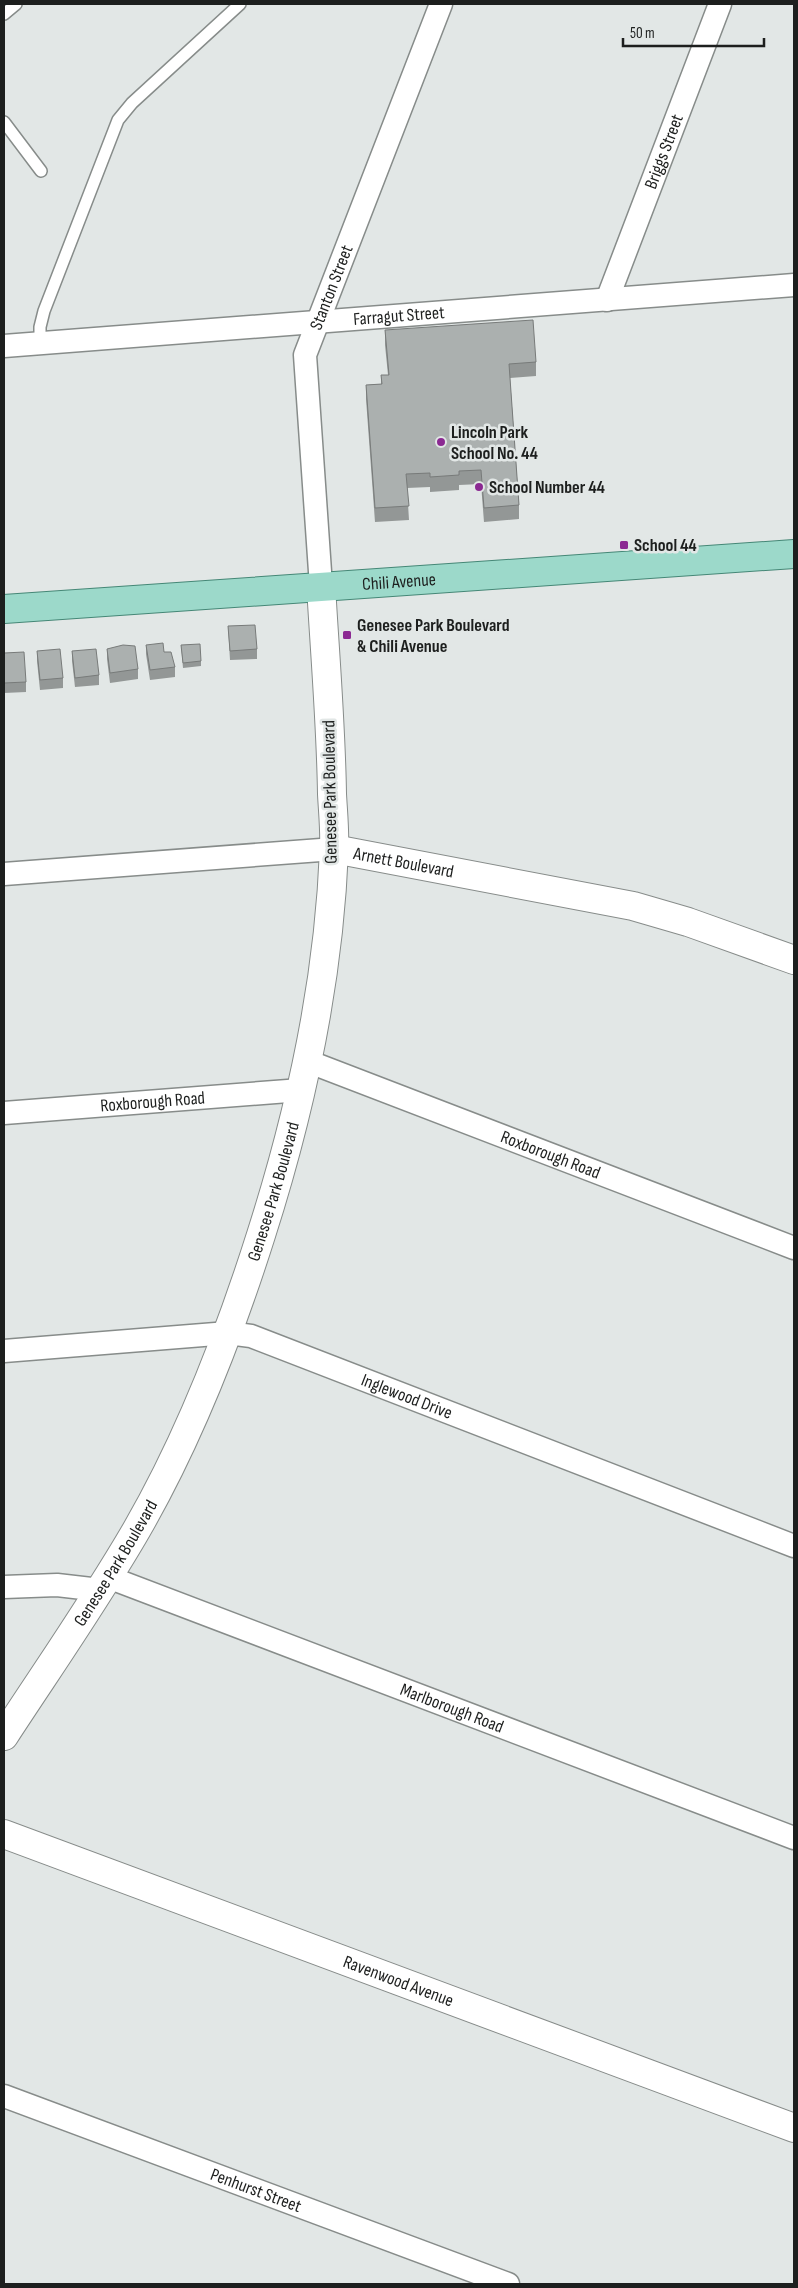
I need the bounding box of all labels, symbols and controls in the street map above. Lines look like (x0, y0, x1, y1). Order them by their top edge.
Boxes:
scale bar (623, 15, 764, 47)
text: 50 m (630, 24, 655, 43)
street label: Briggs Street (640, 111, 688, 192)
street label: Stanton Street (305, 242, 357, 333)
street label: Farragut Street (352, 301, 446, 330)
place label: Lincoln Park School No. 44 (451, 422, 539, 464)
marker: Lincoln Park School No. 44 (435, 436, 447, 448)
place label: School Number 44 (489, 477, 606, 498)
marker: School Number 44 (473, 481, 485, 493)
place label: School 44 (634, 535, 697, 556)
marker: School 44 (618, 539, 630, 551)
street label: Chili Avenue (361, 568, 437, 595)
place label: Genesee Park Boulevard & Chili Avenue (357, 615, 510, 657)
marker: Genesee Park Boulevard & Chili Avenue (341, 629, 353, 641)
street label: Genesee Park Boulevard (318, 720, 342, 864)
street label: Arnett Boulevard (351, 842, 456, 882)
street label: Roxborough Road (99, 1087, 206, 1116)
street label: Genesee Park Boulevard (243, 1120, 303, 1264)
street label: Roxborough Road (498, 1126, 603, 1183)
street label: Inglewood Drive (358, 1369, 455, 1423)
street label: Genesee Park Boulevard (69, 1496, 162, 1630)
street label: Marlborough Road (397, 1679, 507, 1737)
street label: Ravenwood Avenue (340, 1951, 457, 2011)
street label: Penhurst Street (208, 2163, 305, 2217)

